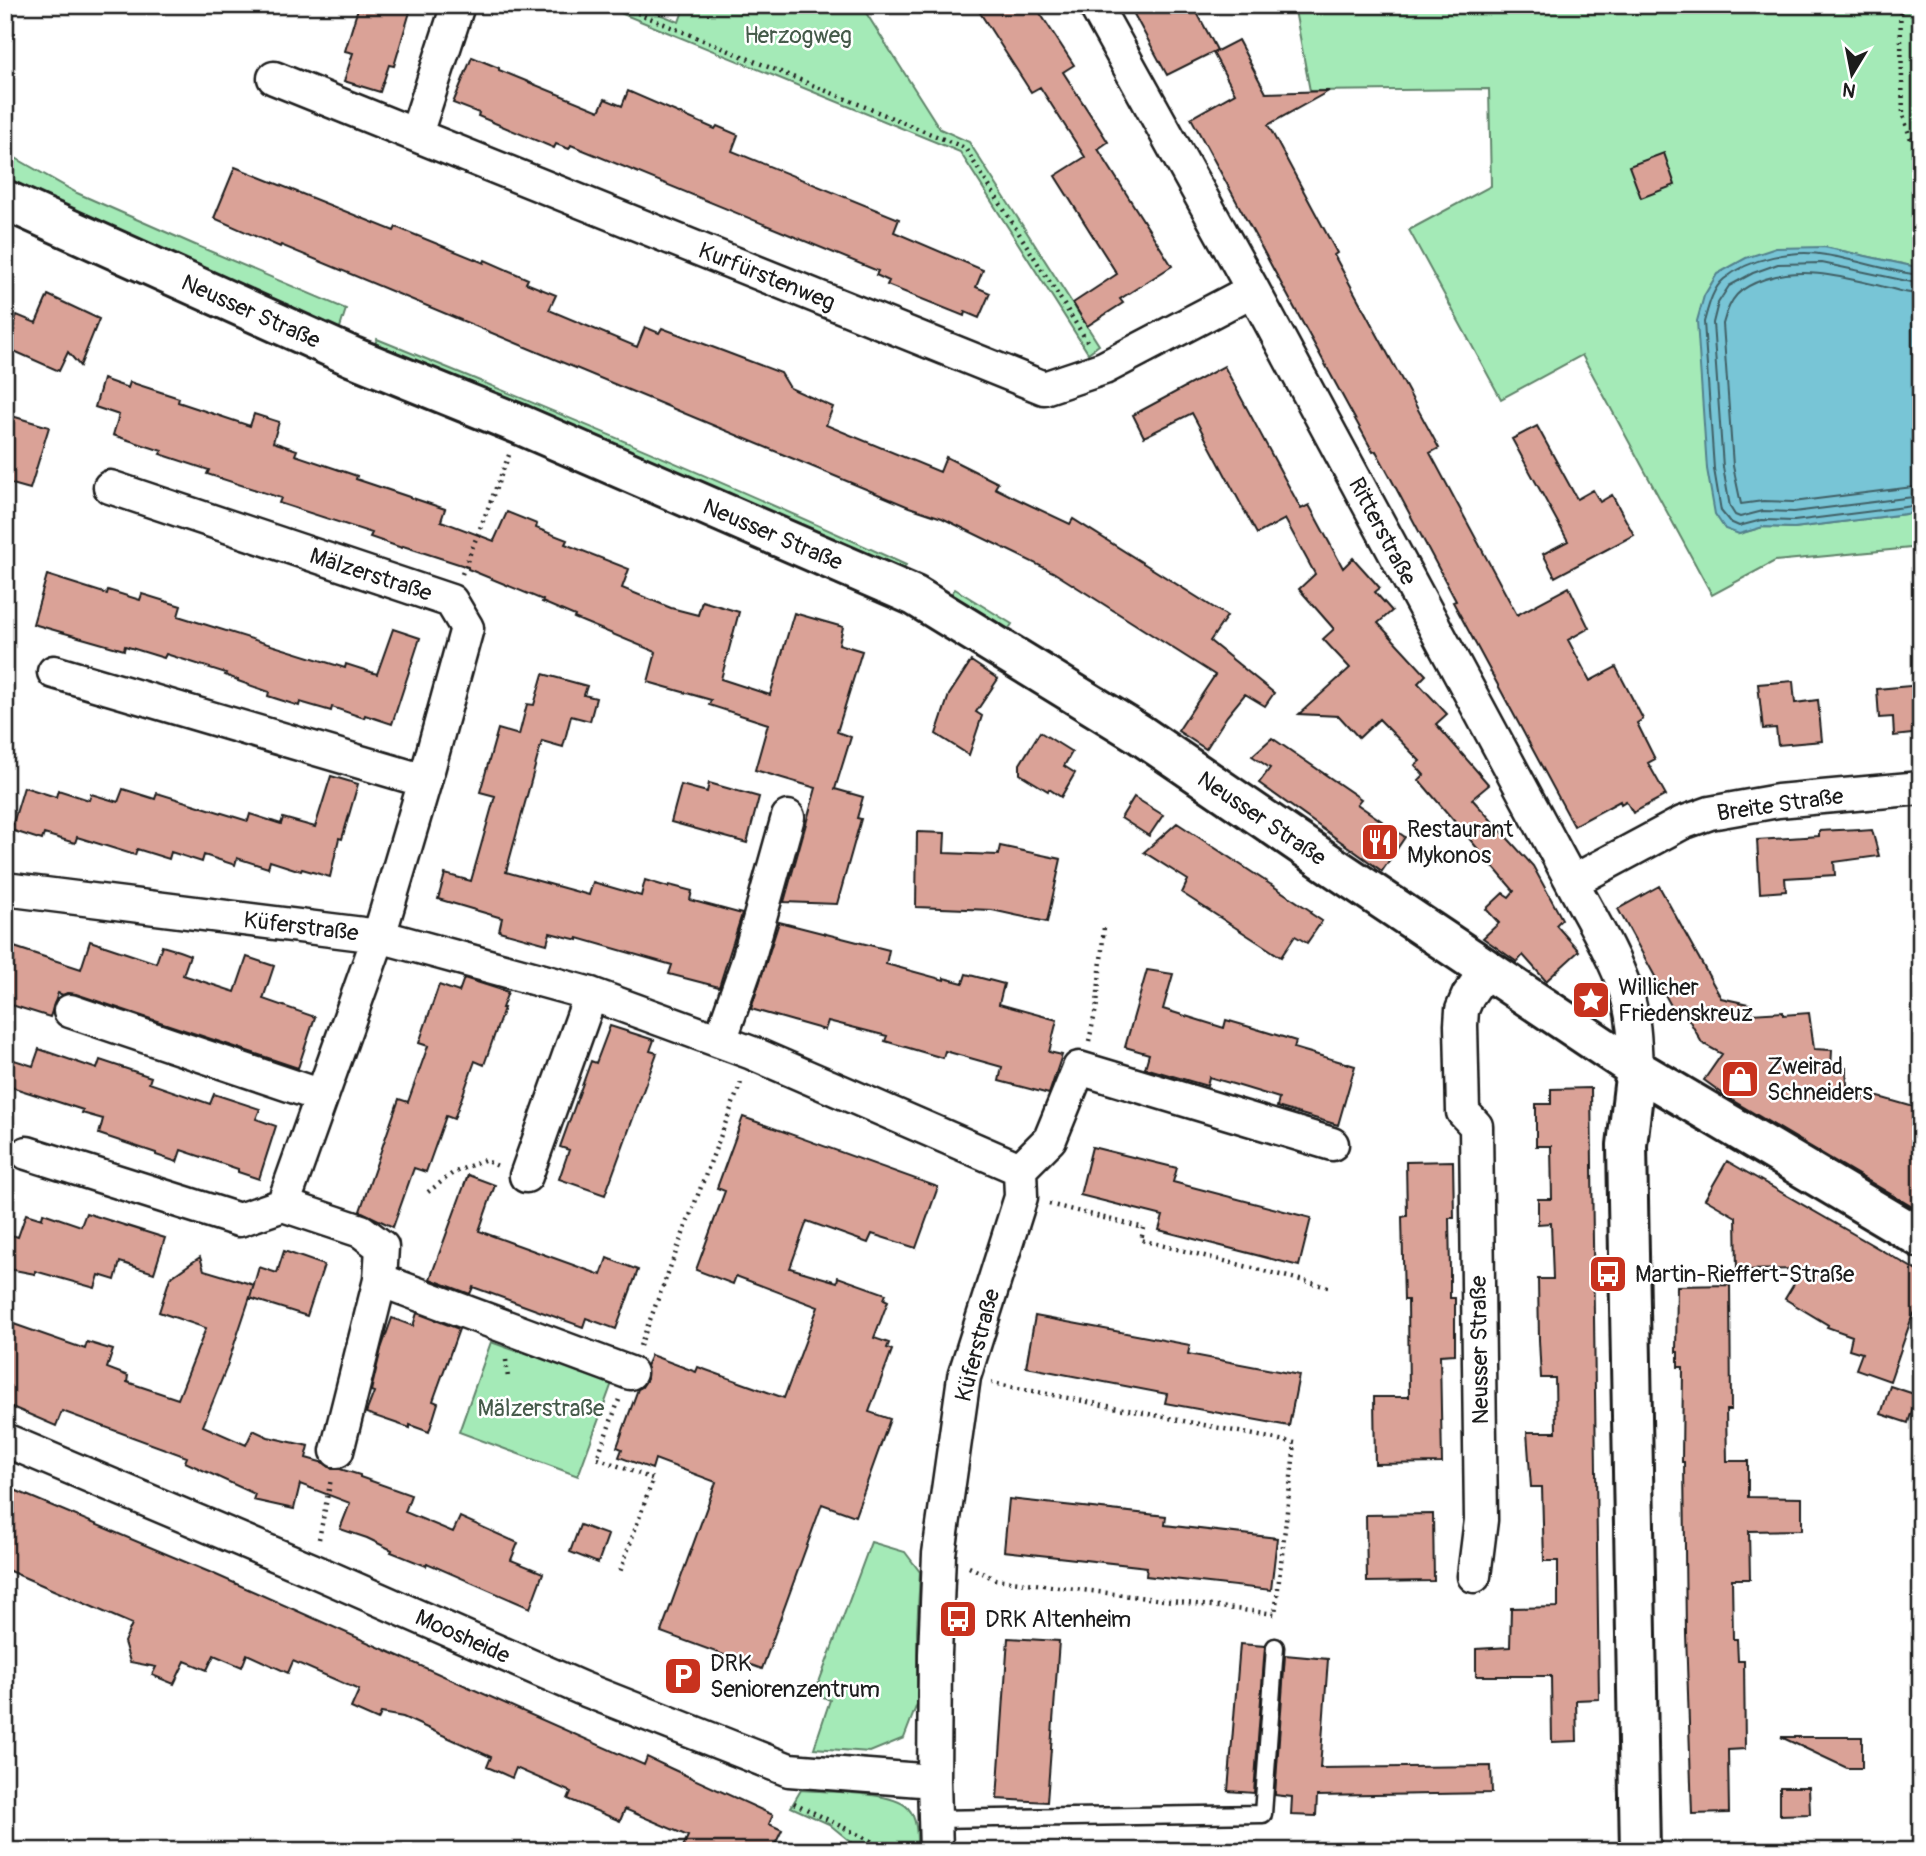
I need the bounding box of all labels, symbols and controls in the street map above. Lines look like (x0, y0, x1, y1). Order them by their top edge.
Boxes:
park label: Herzogweg (744, 21, 852, 50)
north arrow (1818, 38, 1888, 108)
text: N (1841, 77, 1858, 103)
street label: Kurfürstenweg (694, 236, 839, 317)
street label: Neusser Straße (177, 268, 325, 355)
street label: Ritterstraße (1342, 472, 1423, 591)
street label: Neusser Straße (699, 492, 848, 577)
street label: Mälzerstraße (306, 541, 436, 608)
street label: Neusser Straße (1192, 765, 1332, 872)
street label: Breite Straße (1715, 781, 1846, 828)
place label: Restaurant Mykonos (1407, 815, 1514, 870)
restaurant icon: Restaurant Mykonos (1359, 821, 1401, 863)
street label: Küferstraße (242, 905, 361, 948)
place label: Willicher Friedenskreuz (1618, 973, 1753, 1028)
place icon: Willicher Friedenskreuz (1570, 979, 1612, 1021)
place label: Zweirad Schneiders (1767, 1052, 1873, 1107)
shop icon: Zweirad Schneiders (1719, 1058, 1761, 1100)
bus stop icon: Martin-Rieffert-Straße (1587, 1253, 1629, 1295)
place label: Martin-Rieffert-Straße (1635, 1260, 1855, 1289)
street label: Neusser Straße (1464, 1275, 1495, 1425)
street label: Küferstraße (949, 1285, 1007, 1405)
park label: Mälzerstraße (478, 1394, 605, 1423)
bus stop icon: DRK Altenheim (937, 1598, 979, 1640)
street label: Moosheide (411, 1603, 515, 1670)
place label: DRK Altenheim (985, 1605, 1131, 1634)
place label: DRK Seniorenzentrum (710, 1649, 880, 1704)
parking icon: DRK Seniorenzentrum (662, 1655, 704, 1697)

